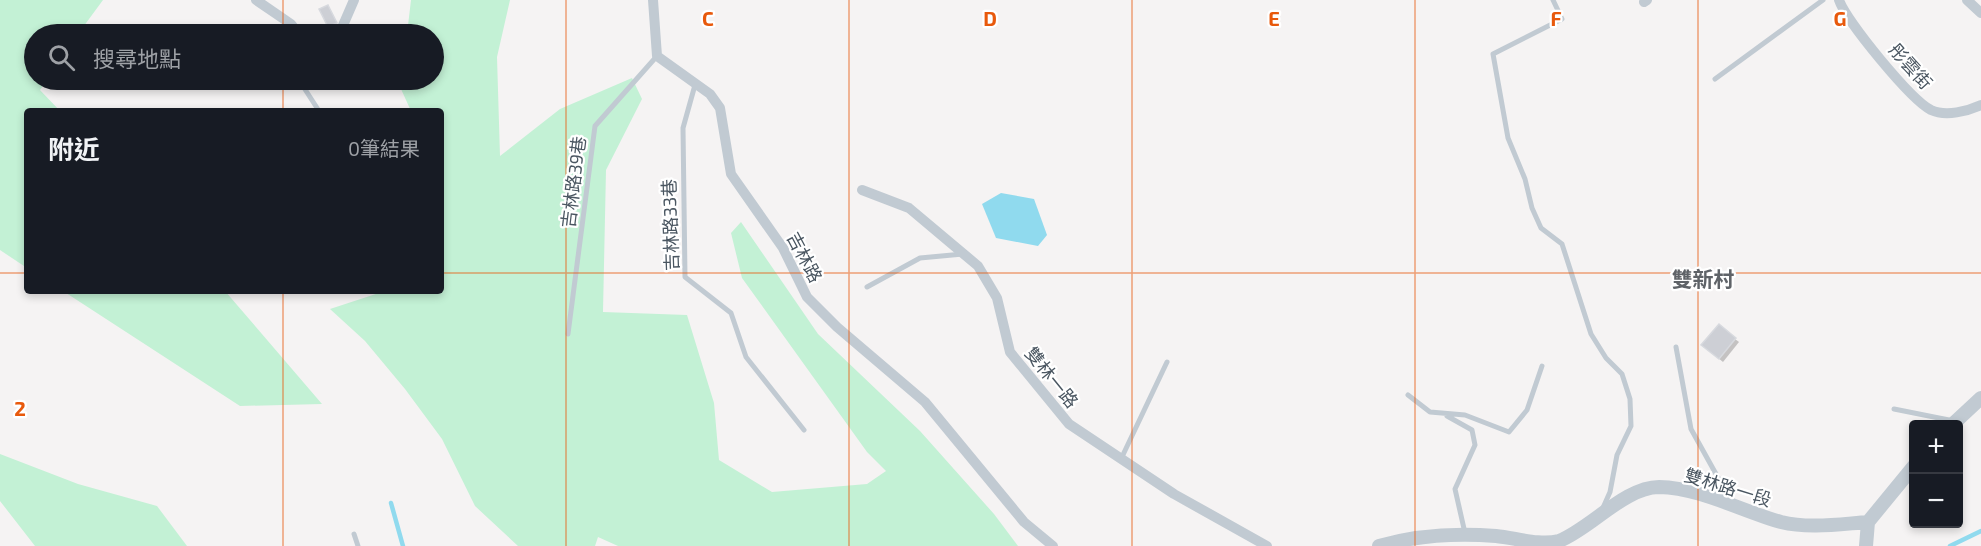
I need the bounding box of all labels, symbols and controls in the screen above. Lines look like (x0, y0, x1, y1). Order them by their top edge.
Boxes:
text: C (702, 6, 714, 30)
text: D (983, 6, 997, 30)
text: E (1268, 6, 1280, 30)
text: F (1550, 6, 1562, 30)
text: G (1834, 6, 1846, 30)
search box (24, 24, 444, 90)
street label: 彤雲街 (1885, 39, 1937, 93)
icon: search (45, 41, 78, 74)
text: 搜尋地點 (93, 45, 181, 71)
text: 附近 (48, 133, 100, 164)
street label: 吉林路39巷 (556, 135, 590, 229)
text: 0筆結果 (348, 136, 420, 160)
street label: 吉林路33巷 (657, 179, 683, 271)
street label: 吉林路 (783, 228, 827, 286)
district label: 雙新村 (1672, 266, 1735, 291)
street label: 雙林一路 (1021, 342, 1083, 412)
text: 2 (14, 396, 26, 420)
map controls (1909, 420, 1963, 528)
button: + (1909, 420, 1963, 474)
street label: 雙林路一段 (1682, 463, 1774, 511)
button: − (1909, 474, 1963, 528)

